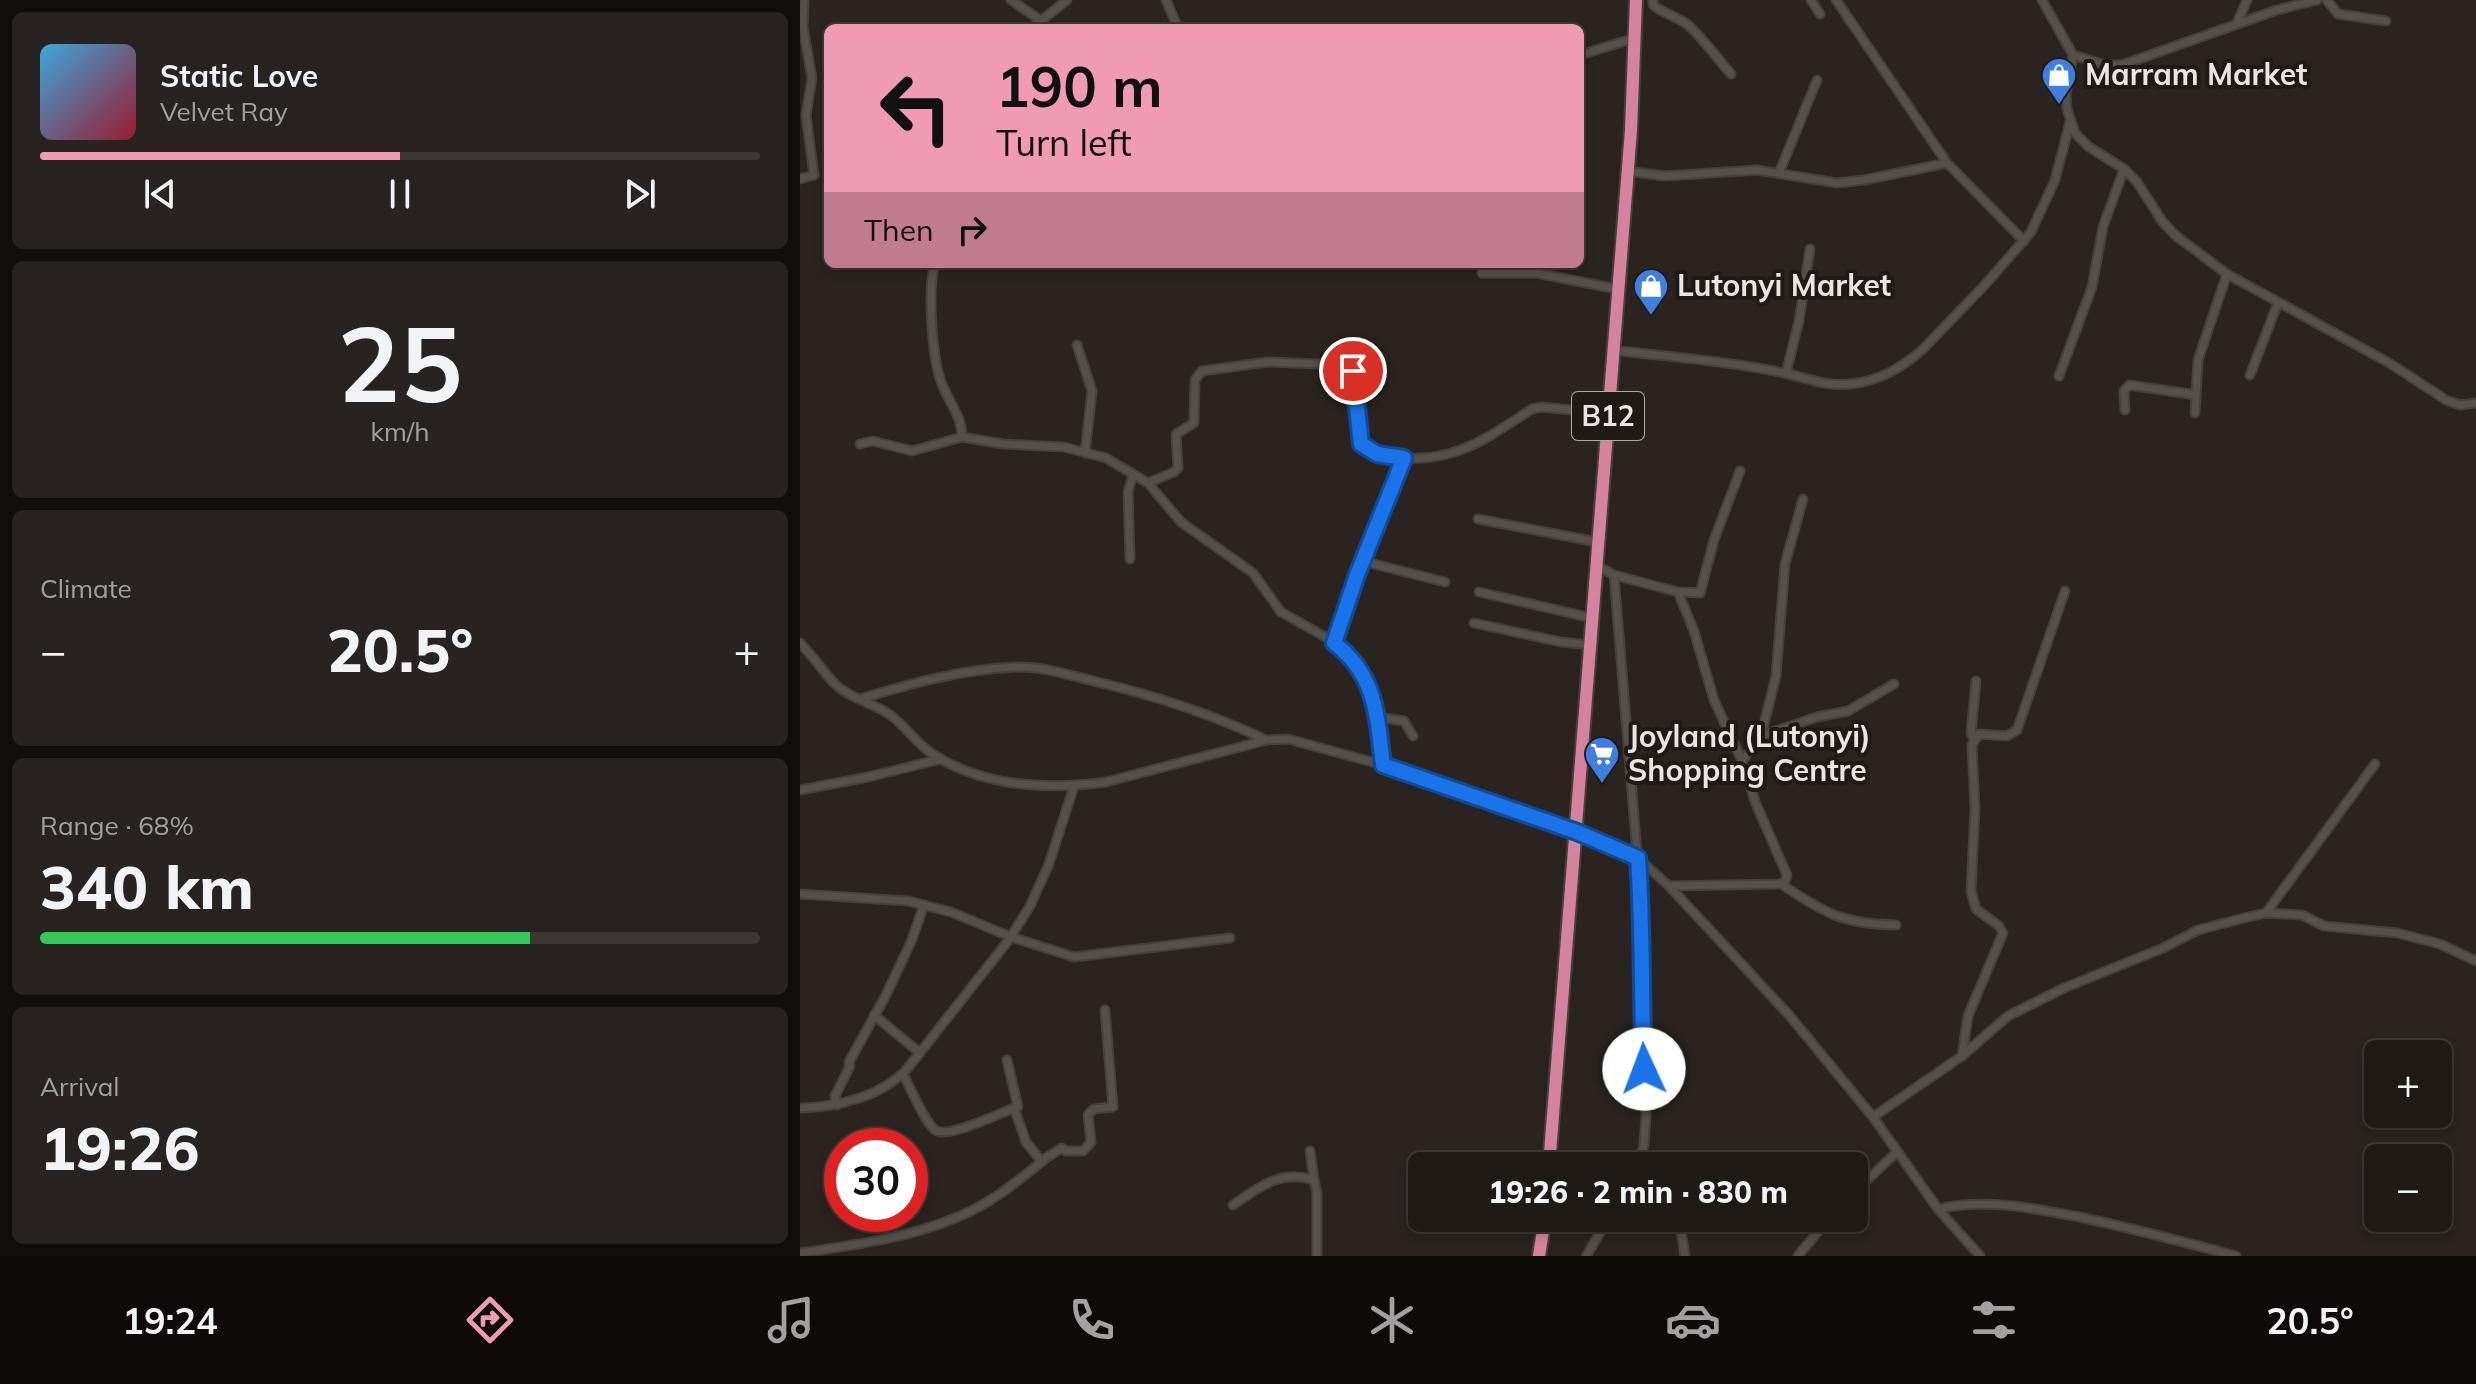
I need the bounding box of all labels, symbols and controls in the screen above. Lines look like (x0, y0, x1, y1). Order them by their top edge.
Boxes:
text: 190 m (996, 51, 1163, 121)
place label: Marram Market (2085, 55, 2307, 93)
icon: left (864, 56, 968, 160)
shop icon: Marram Market (2040, 56, 2078, 106)
text: Static Love (160, 57, 318, 95)
text: Velvet Ray (160, 95, 288, 128)
text: Turn left (996, 120, 1132, 165)
icon: previous (138, 172, 182, 216)
icon: pause (378, 172, 422, 216)
icon: next (618, 172, 662, 216)
icon: right (950, 208, 994, 252)
text: Then (864, 211, 934, 249)
place label: Lutonyi Market (1677, 266, 1891, 304)
shop icon: Lutonyi Market (1632, 267, 1670, 317)
text: 25 (338, 297, 462, 428)
pin (1319, 337, 1387, 405)
icon: arrive (1331, 349, 1375, 393)
road number: B12 (1572, 392, 1644, 440)
text: km/h (371, 415, 429, 448)
text: Climate (40, 572, 132, 605)
text: 20.5° (327, 612, 473, 687)
text: − (40, 623, 66, 678)
text: + (734, 623, 760, 678)
place label: Joyland (Lutonyi) Shopping Centre (1628, 717, 1871, 789)
supermarket icon: Joyland (Lutonyi) Shopping Centre (1583, 735, 1621, 785)
text: Range · 68% (40, 809, 194, 842)
text: 340 km (40, 849, 254, 924)
position arrow (1602, 1027, 1686, 1111)
map controls (2364, 1040, 2452, 1232)
button: + (2364, 1040, 2452, 1128)
text: Arrival (40, 1070, 120, 1103)
text: 19:26 (40, 1110, 200, 1185)
speed limit sign: 30 (824, 1128, 928, 1232)
button: − (2364, 1144, 2452, 1232)
text: 19:26 · 2 min · 830 m (1488, 1173, 1788, 1211)
icon: directions (462, 1292, 518, 1348)
icon: music (763, 1292, 819, 1348)
icon: phone (1064, 1292, 1120, 1348)
icon: climate (1364, 1292, 1420, 1348)
icon: car (1665, 1292, 1721, 1348)
icon: filters (1966, 1292, 2022, 1348)
text: 19:24 (122, 1298, 218, 1343)
text: 20.5° (2266, 1298, 2354, 1343)

